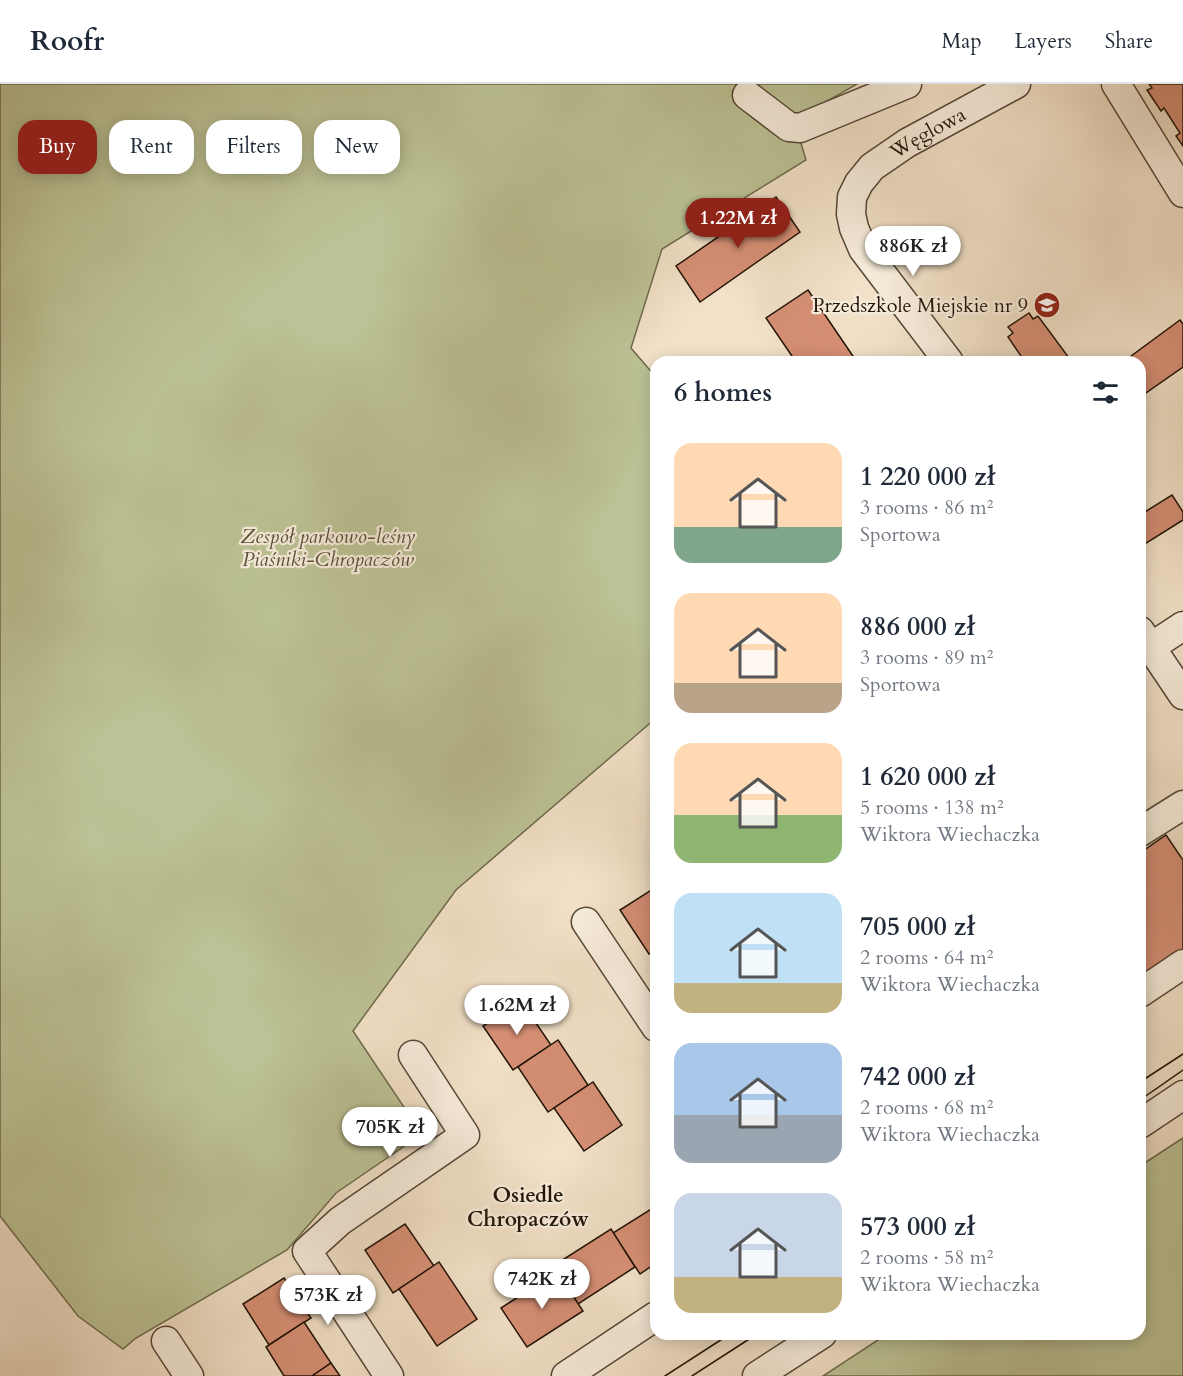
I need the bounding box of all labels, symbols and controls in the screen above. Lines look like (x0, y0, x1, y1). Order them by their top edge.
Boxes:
text: Roofr (30, 22, 104, 60)
text: Map (942, 27, 982, 56)
text: Layers (1015, 27, 1072, 56)
text: Share (1105, 27, 1153, 56)
street label: Węglowa (883, 100, 971, 165)
chip: Buy (18, 120, 97, 174)
chip: Rent (109, 120, 194, 174)
chip: Filters (206, 120, 302, 174)
chip: New (314, 120, 400, 174)
pin: 1.22M zł (676, 198, 800, 249)
text: 1.22M zł (699, 204, 777, 231)
pin: 886K zł (858, 226, 968, 277)
text: 886K zł (879, 232, 947, 259)
school or university icon: Przedszkole Miejskie nr 9 (1032, 290, 1062, 320)
place label: Przedszkole Miejskie nr 9 (813, 292, 1028, 319)
text: 6 homes (674, 375, 772, 410)
icon: filters (1089, 376, 1122, 409)
text: 1 220 000 zł (860, 459, 995, 494)
icon: home (722, 467, 794, 539)
text: 3 rooms · 86 m² (860, 494, 993, 521)
text: Sportowa (860, 521, 941, 548)
park label: Zespół parkowo-leśny Piaśniki-Chropaczów (241, 523, 415, 573)
text: 886 000 zł (860, 609, 975, 644)
icon: home (722, 617, 794, 689)
text: 3 rooms · 89 m² (860, 644, 993, 671)
text: Sportowa (860, 671, 941, 698)
text: 1 620 000 zł (860, 759, 995, 794)
icon: home (722, 767, 794, 839)
text: 5 rooms · 138 m² (860, 794, 1004, 821)
text: Wiktora Wiechaczka (860, 821, 1040, 848)
text: 705 000 zł (860, 909, 975, 944)
icon: home (722, 917, 794, 989)
text: 2 rooms · 64 m² (860, 944, 993, 971)
text: Wiktora Wiechaczka (860, 971, 1040, 998)
pin: 1.62M zł (455, 985, 579, 1036)
text: 1.62M zł (478, 991, 556, 1018)
text: 742 000 zł (860, 1059, 975, 1094)
icon: home (722, 1067, 794, 1139)
text: 2 rooms · 68 m² (860, 1094, 993, 1121)
pin: 705K zł (335, 1107, 445, 1158)
text: 705K zł (356, 1113, 424, 1140)
text: Wiktora Wiechaczka (860, 1121, 1040, 1148)
district label: Osiedle Chropaczów (467, 1181, 589, 1234)
text: 573 000 zł (860, 1209, 975, 1244)
icon: home (722, 1217, 794, 1289)
text: 2 rooms · 58 m² (860, 1244, 993, 1271)
pin: 742K zł (487, 1259, 597, 1310)
text: 742K zł (508, 1265, 576, 1292)
text: Wiktora Wiechaczka (860, 1271, 1040, 1298)
pin: 573K zł (273, 1275, 383, 1326)
text: 573K zł (294, 1281, 362, 1308)

